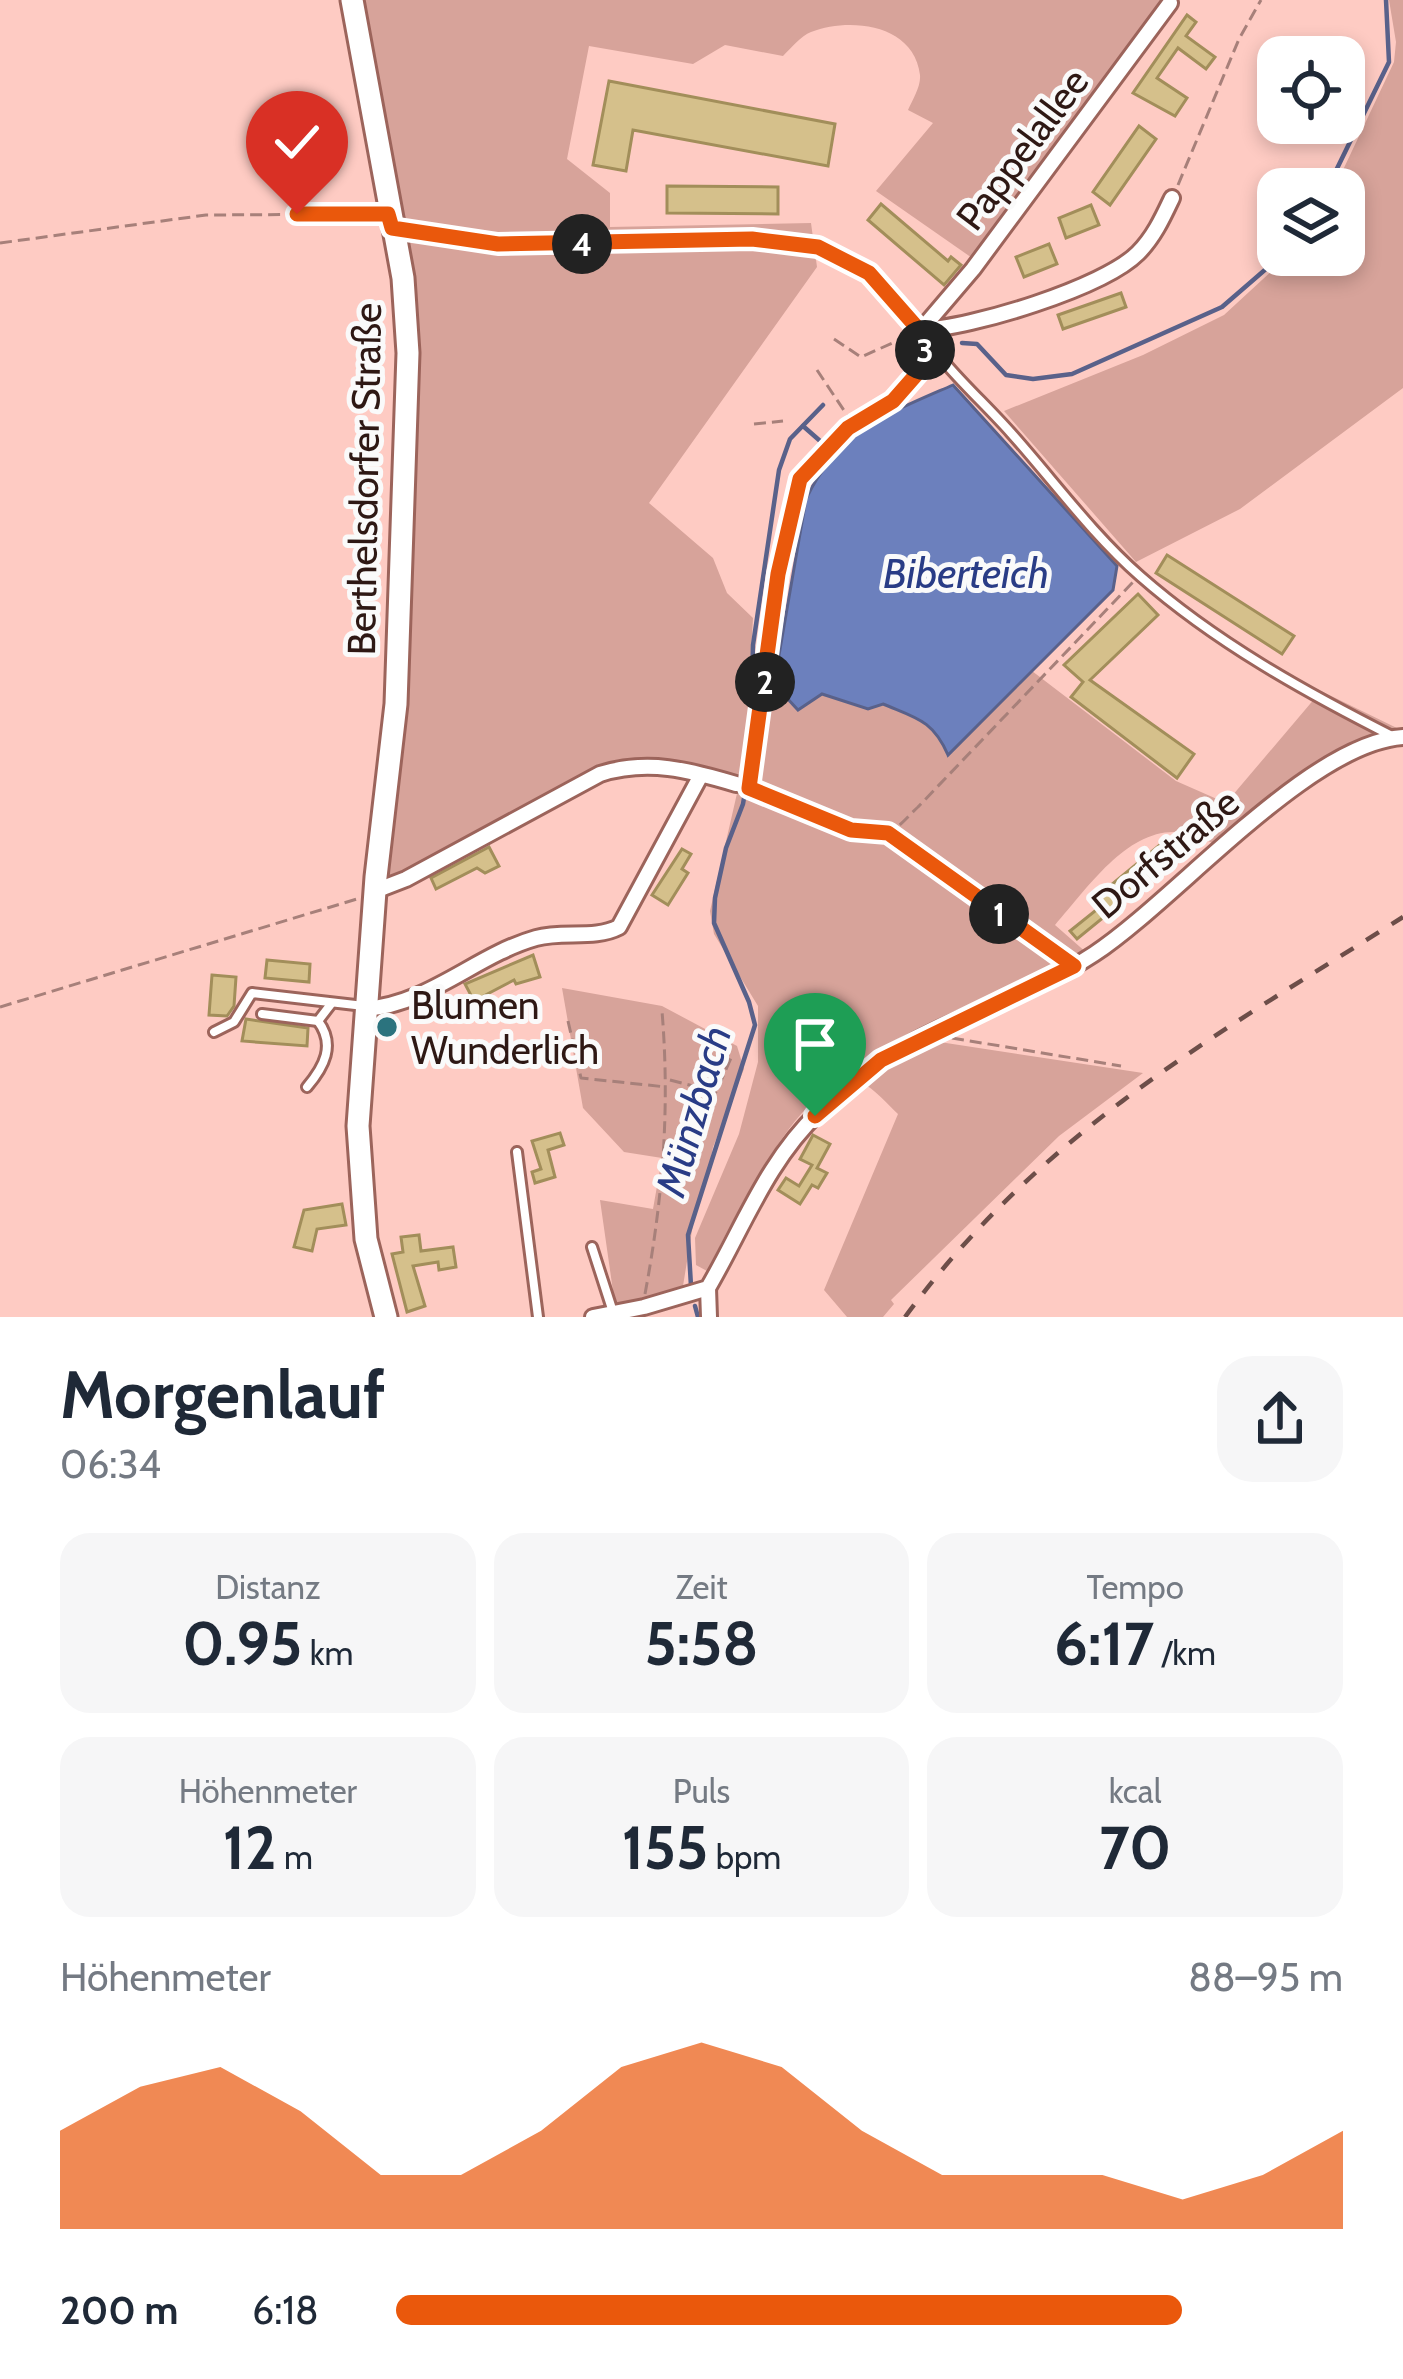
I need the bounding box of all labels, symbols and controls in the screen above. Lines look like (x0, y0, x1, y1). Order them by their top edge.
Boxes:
map controls (1257, 36, 1365, 276)
button: locate (1257, 36, 1365, 144)
street label: Pappelallee (946, 59, 1098, 239)
pin (246, 91, 348, 214)
icon: check (264, 109, 330, 175)
button: layers (1257, 168, 1365, 276)
pin: 4 (552, 214, 612, 274)
text: 4 (572, 224, 592, 264)
street label: Berthelsdorfer Straße (337, 302, 391, 656)
pin: 3 (895, 320, 955, 380)
text: 3 (916, 330, 934, 370)
water label: Biberteich (883, 547, 1049, 599)
pin: 2 (735, 652, 795, 712)
text: 2 (756, 662, 774, 702)
street label: Dorfstraße (1082, 778, 1248, 928)
pin: 1 (969, 884, 1029, 944)
text: 1 (993, 894, 1005, 934)
place label: Blumen Wunderlich (411, 981, 599, 1074)
pin (764, 993, 866, 1116)
icon: arrive (782, 1011, 848, 1077)
marker: Blumen Wunderlich (374, 1014, 400, 1040)
water label: Münzbach (644, 1020, 742, 1203)
text: Morgenlauf (60, 1354, 385, 1435)
button: share (1217, 1356, 1343, 1482)
text: 06:34 (60, 1440, 161, 1488)
text: Distanz (215, 1567, 321, 1607)
text: Zeit (675, 1567, 728, 1607)
text: Tempo (1086, 1567, 1184, 1607)
text: 0.95 (182, 1607, 302, 1680)
text: 5:58 (644, 1607, 758, 1680)
text: 6:17 (1054, 1607, 1154, 1680)
text: km (302, 1633, 353, 1673)
text: /km (1154, 1633, 1216, 1673)
text: Höhenmeter (179, 1771, 357, 1811)
text: Puls (673, 1771, 730, 1811)
text: kcal (1109, 1771, 1161, 1811)
text: 12 (223, 1811, 277, 1884)
text: 155 (622, 1811, 708, 1884)
text: 70 (1099, 1811, 1171, 1884)
text: m (277, 1837, 313, 1877)
text: bpm (708, 1837, 781, 1877)
text: Höhenmeter (60, 1953, 271, 2001)
text: 88–95 m (1188, 1953, 1343, 2001)
text: 200 m (60, 2286, 178, 2334)
text: 6:18 (252, 2286, 319, 2334)

